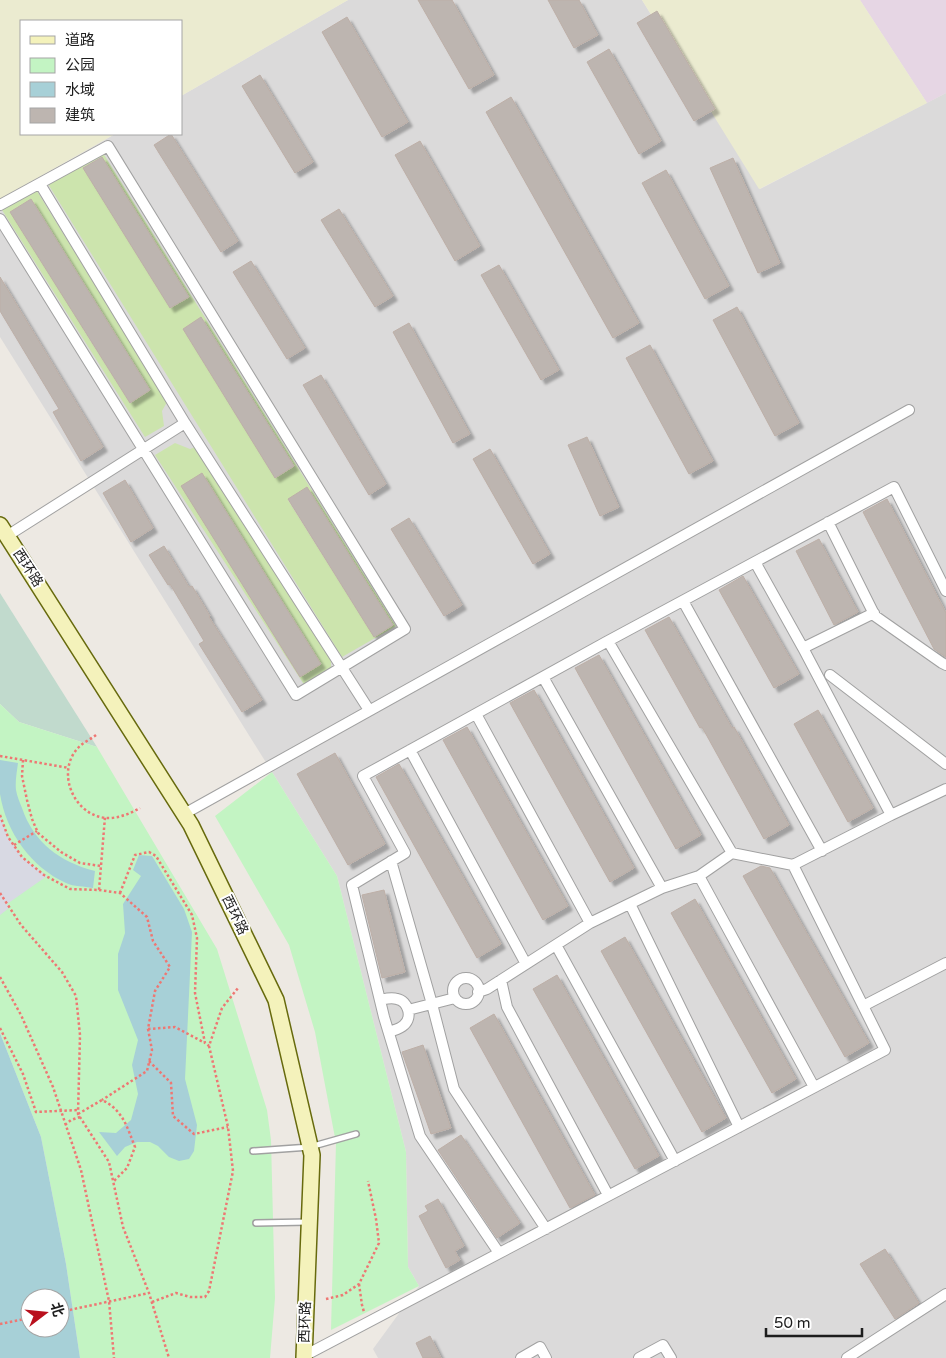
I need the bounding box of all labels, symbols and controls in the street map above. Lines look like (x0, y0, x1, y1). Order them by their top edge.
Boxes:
legend (20, 20, 182, 135)
text: 道路 (65, 31, 95, 49)
text: 公园 (65, 56, 95, 74)
text: 水域 (65, 81, 95, 99)
text: 建筑 (65, 106, 95, 124)
street label: 西环路 (9, 546, 47, 590)
street label: 西环路 (218, 892, 252, 938)
north arrow (20, 1288, 70, 1338)
text: 北 (47, 1300, 67, 1319)
street label: 西环路 (296, 1301, 314, 1343)
scale bar (766, 1306, 862, 1338)
text: 50 m (774, 1314, 811, 1332)

